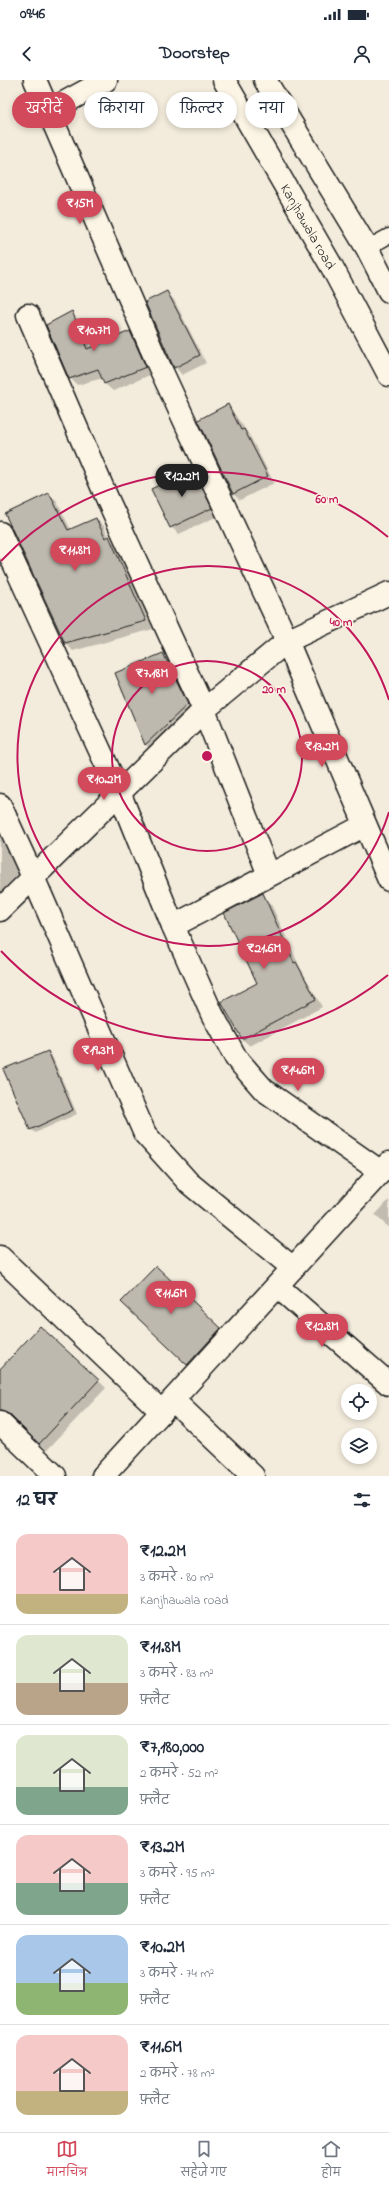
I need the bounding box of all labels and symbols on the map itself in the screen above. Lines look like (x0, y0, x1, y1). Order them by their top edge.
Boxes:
street label: Kanjhawala road (274, 180, 340, 274)
pin: ₹15M (56, 191, 104, 225)
pin: ₹10.7M (61, 318, 127, 352)
pin: ₹12.2M (149, 464, 215, 498)
text: 60 m (315, 491, 339, 509)
pin: ₹11.8M (42, 538, 108, 572)
text: 40 m (329, 614, 353, 632)
pin: ₹7.18M (119, 661, 185, 695)
text: 20 m (261, 681, 286, 699)
pin: ₹13.2M (289, 734, 355, 768)
centre of rings (200, 749, 214, 763)
pin: ₹10.2M (71, 767, 137, 801)
pin: ₹21.6M (231, 936, 297, 970)
pin: ₹19.3M (65, 1038, 131, 1072)
pin: ₹14.6M (265, 1058, 331, 1092)
pin: ₹11.6M (138, 1281, 204, 1315)
pin: ₹12.8M (289, 1314, 355, 1348)

